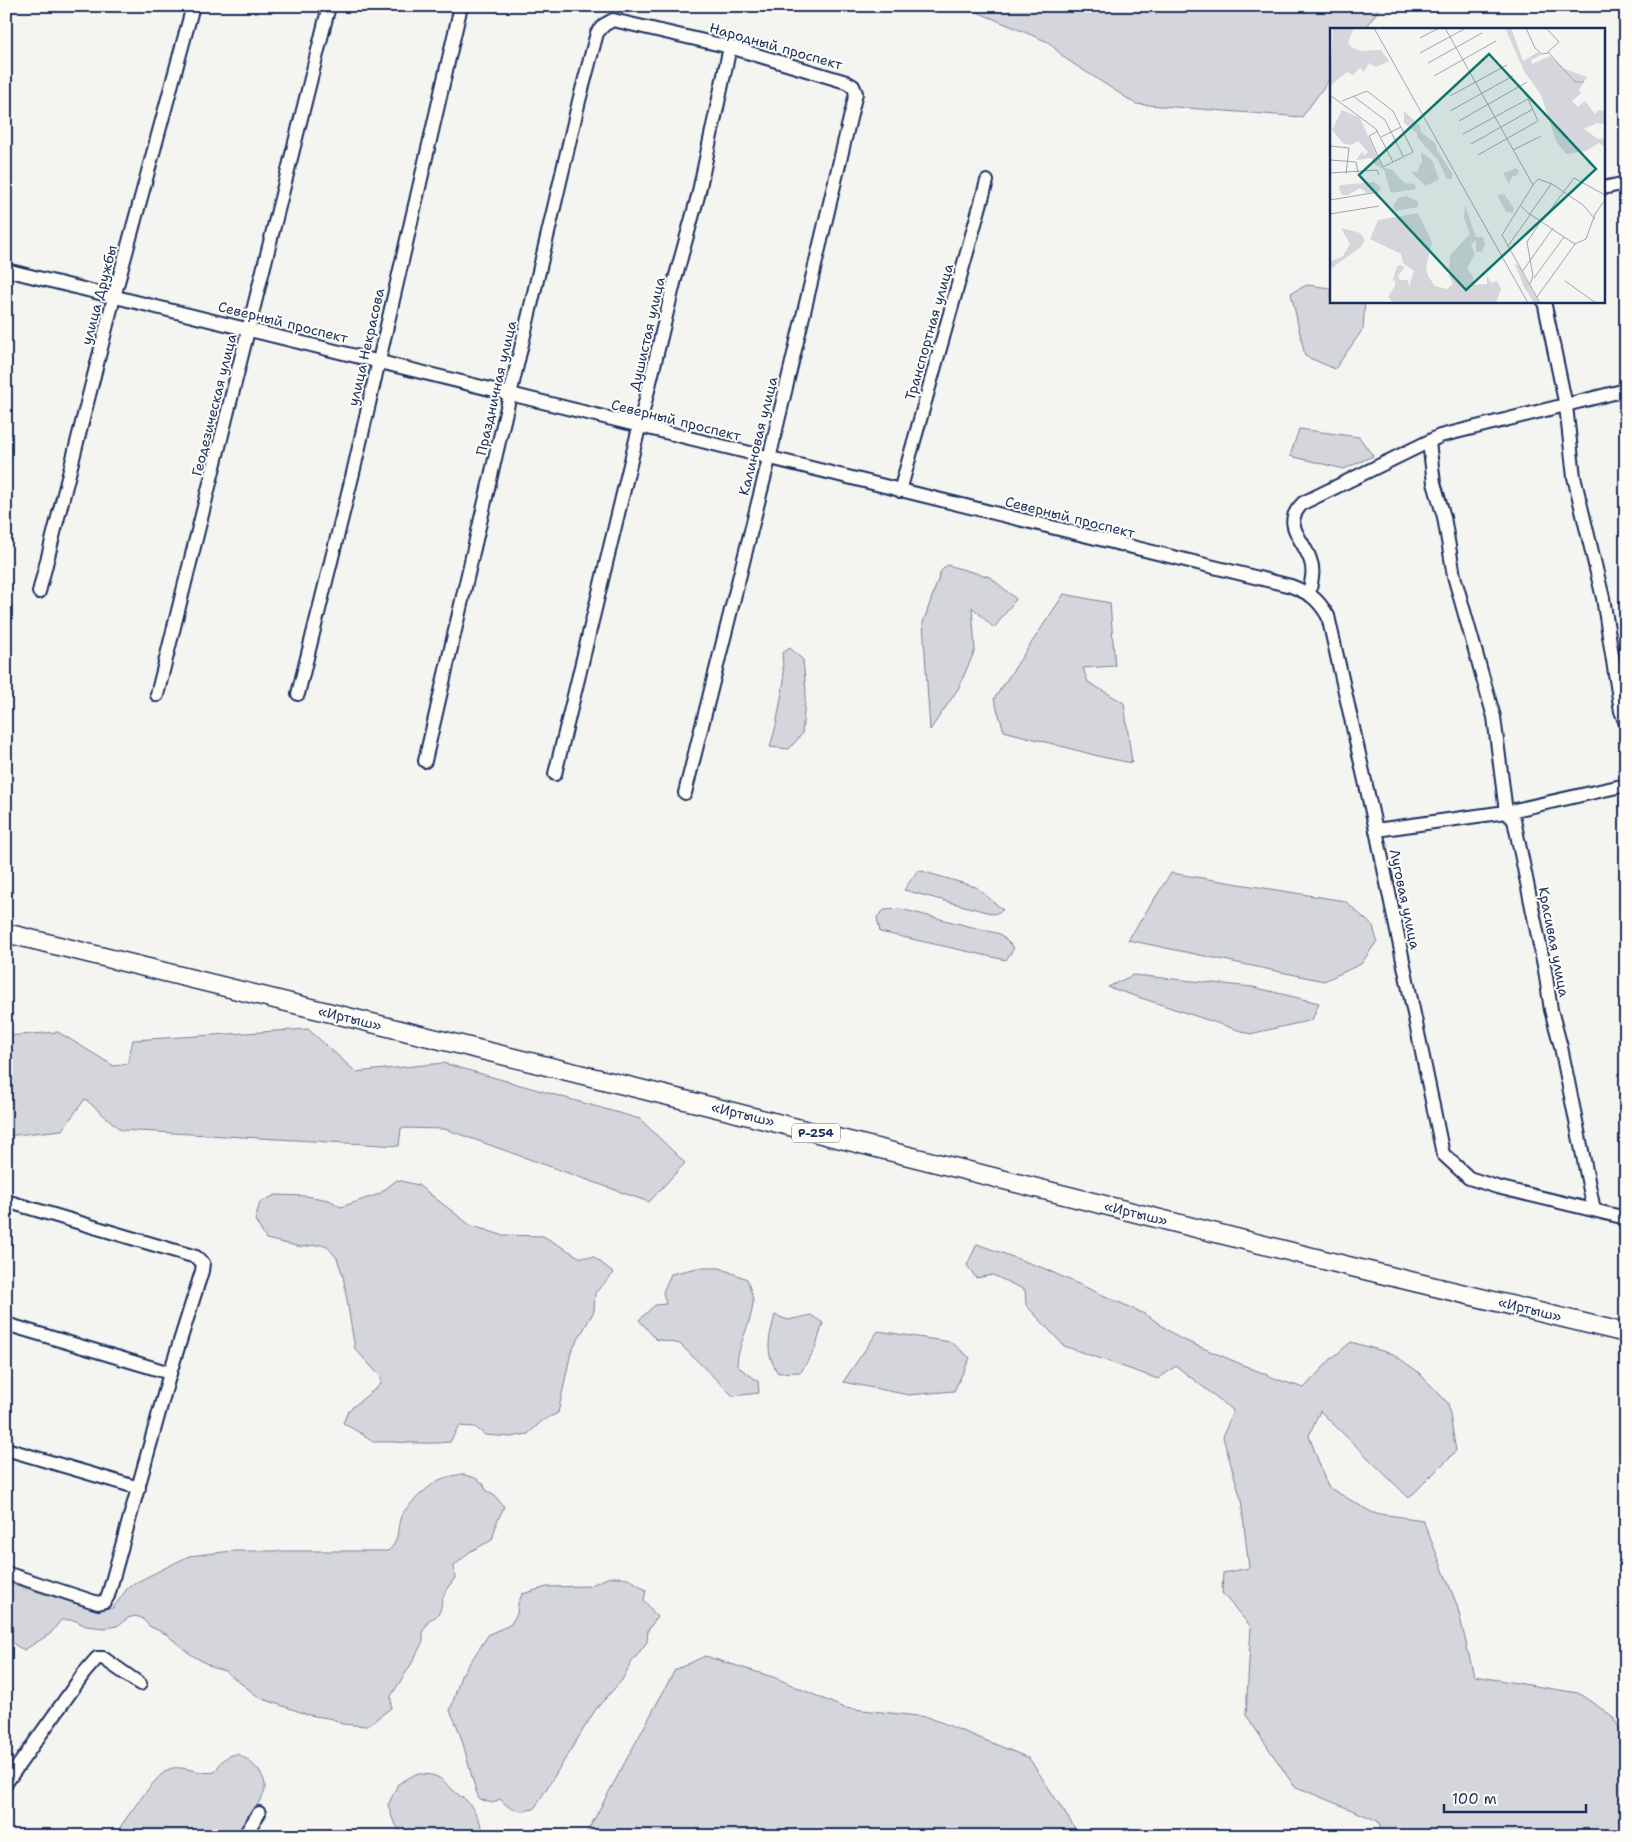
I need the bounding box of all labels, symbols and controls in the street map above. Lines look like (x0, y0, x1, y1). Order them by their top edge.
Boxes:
street label: Народный проспект (707, 18, 845, 74)
inset map (1330, 28, 1604, 302)
street label: улица Дружбы (77, 243, 121, 347)
street label: Транспортная улица (901, 261, 957, 402)
street label: Душистая улица (625, 275, 669, 393)
street label: улица Некрасова (344, 286, 388, 408)
street label: Северный проспект (216, 297, 351, 347)
street label: Праздничная улица (472, 319, 520, 457)
street label: Геодезическая улица (188, 332, 240, 478)
street label: Калиновая улица (735, 374, 782, 497)
street label: Северный проспект (609, 395, 744, 445)
street label: Северный проспект (1003, 492, 1138, 542)
street label: Луговая улица (1386, 847, 1424, 951)
street label: Красивая улица (1535, 885, 1574, 999)
street label: «Иртыш» (316, 1001, 384, 1035)
street label: «Иртыш» (709, 1097, 777, 1131)
road number: Р-254 (792, 1124, 840, 1142)
street label: «Иртыш» (1102, 1196, 1170, 1230)
street label: «Иртыш» (1496, 1292, 1564, 1326)
scale bar (1444, 1782, 1587, 1814)
text: 100 m (1452, 1789, 1497, 1809)

